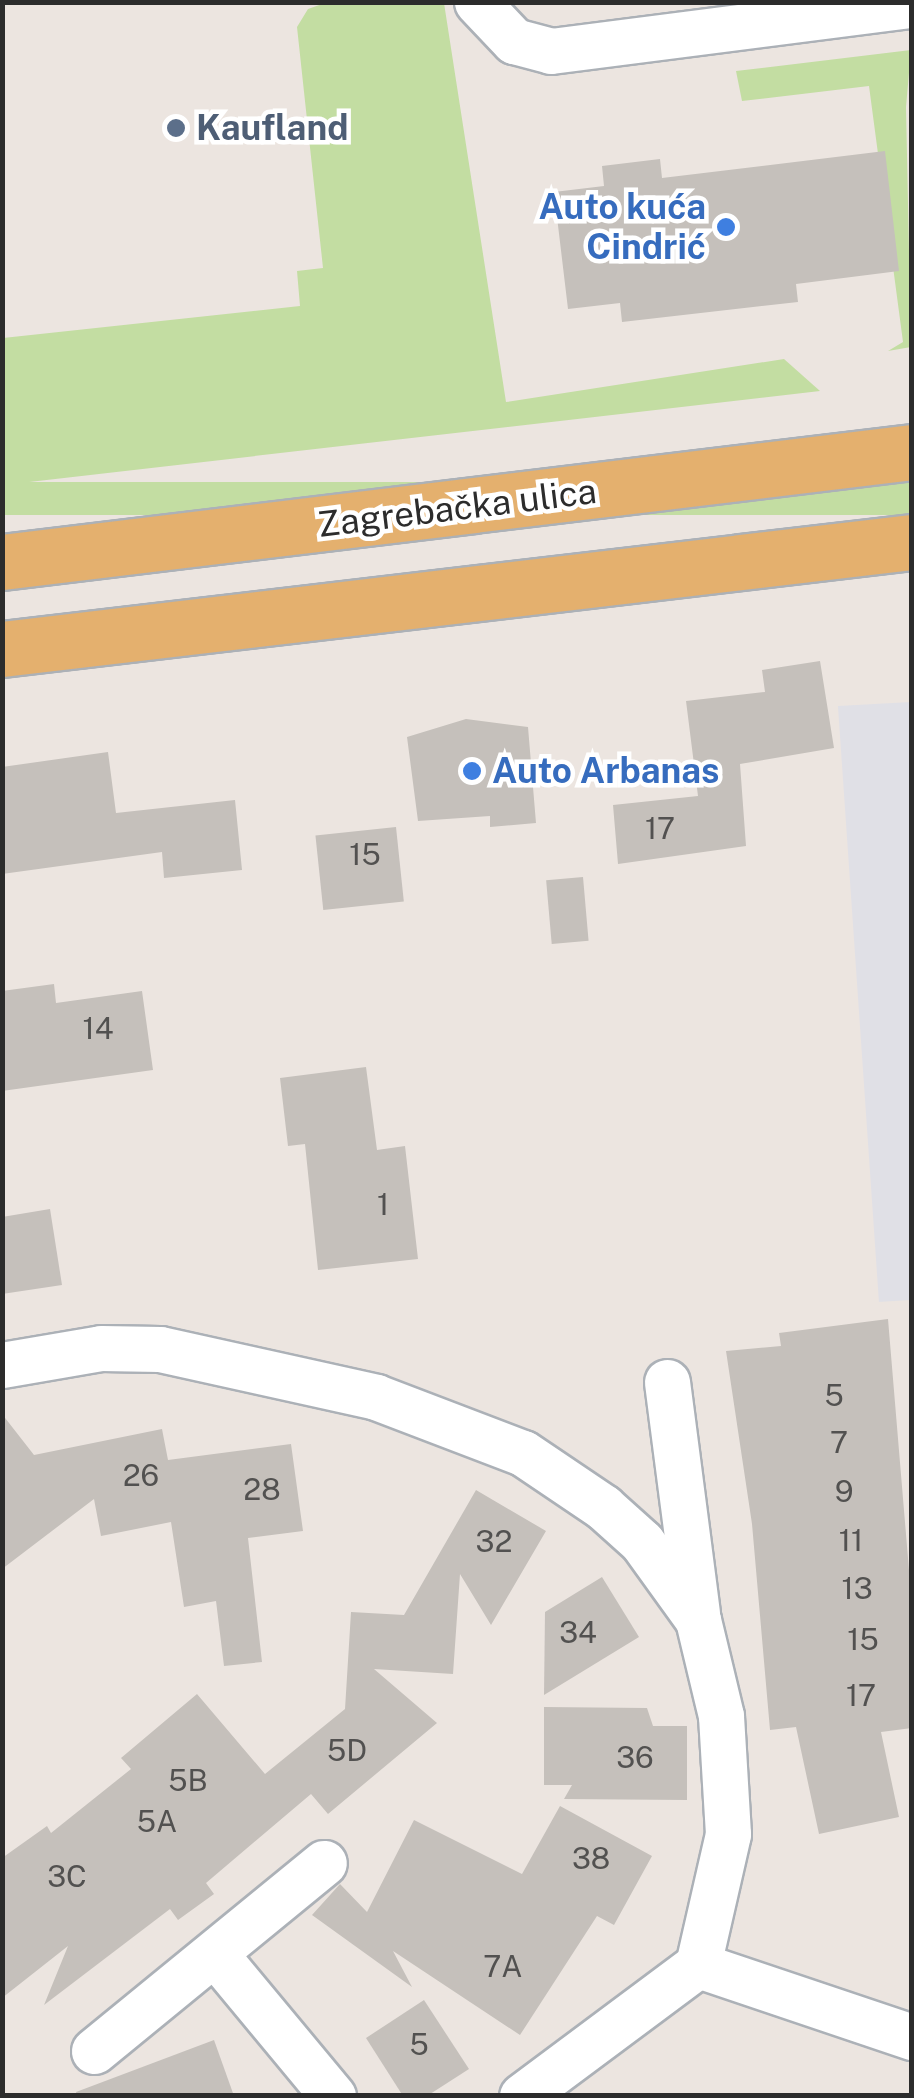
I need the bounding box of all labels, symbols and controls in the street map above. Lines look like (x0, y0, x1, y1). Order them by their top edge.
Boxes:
place label: Kaufland (196, 107, 348, 149)
marker: Kaufland (165, 117, 187, 139)
place label: Auto kuća Cindrić (538, 186, 706, 268)
marker: Auto kuća Cindrić (715, 216, 737, 238)
street label: Zagrebačka ulica (315, 470, 599, 546)
place label: Auto Arbanas (492, 750, 719, 792)
marker: Auto Arbanas (461, 760, 483, 782)
house number: 17 (645, 810, 675, 846)
house number: 15 (349, 836, 381, 872)
house number: 14 (82, 1010, 114, 1046)
house number: 1 (377, 1186, 389, 1222)
house number: 5 (824, 1377, 844, 1413)
house number: 7 (830, 1424, 848, 1460)
house number: 26 (123, 1457, 159, 1493)
house number: 28 (243, 1471, 281, 1507)
house number: 9 (835, 1473, 853, 1509)
house number: 11 (839, 1522, 863, 1558)
house number: 32 (476, 1523, 512, 1559)
house number: 13 (841, 1570, 873, 1606)
house number: 34 (559, 1614, 597, 1650)
house number: 15 (847, 1621, 879, 1657)
house number: 17 (846, 1677, 876, 1713)
house number: 5D (327, 1732, 367, 1768)
house number: 36 (616, 1739, 654, 1775)
house number: 5B (168, 1762, 208, 1798)
house number: 5A (137, 1803, 177, 1839)
house number: 38 (572, 1840, 610, 1876)
house number: 3C (47, 1858, 87, 1894)
house number: 7A (483, 1948, 523, 1984)
house number: 5 (409, 2026, 429, 2062)

